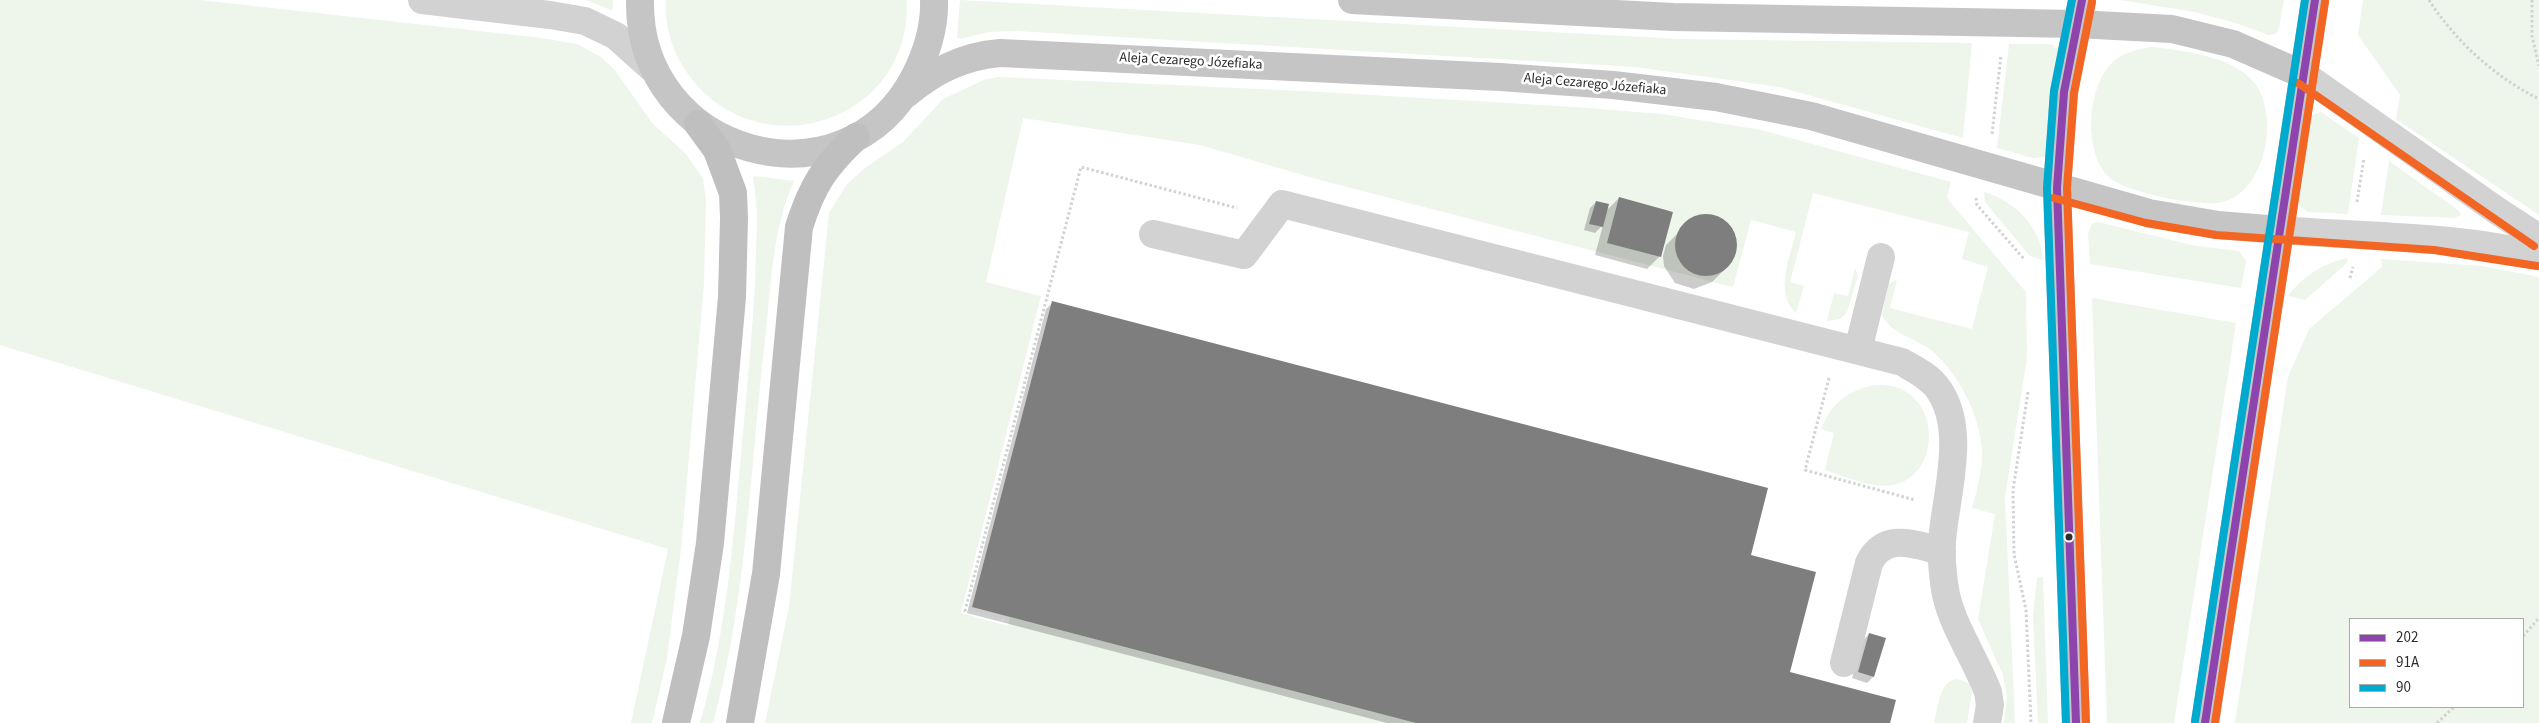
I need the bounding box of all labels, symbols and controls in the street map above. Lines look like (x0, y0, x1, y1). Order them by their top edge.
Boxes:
street label: Aleja Cezarego Józefiaka (1119, 50, 1263, 74)
street label: Aleja Cezarego Józefiaka (1523, 70, 1667, 100)
unlabelled marker (2064, 532, 2074, 542)
legend (2349, 618, 2524, 708)
text: 202 (2396, 627, 2418, 648)
text: 91A (2396, 652, 2419, 673)
text: 90 (2396, 677, 2411, 698)

